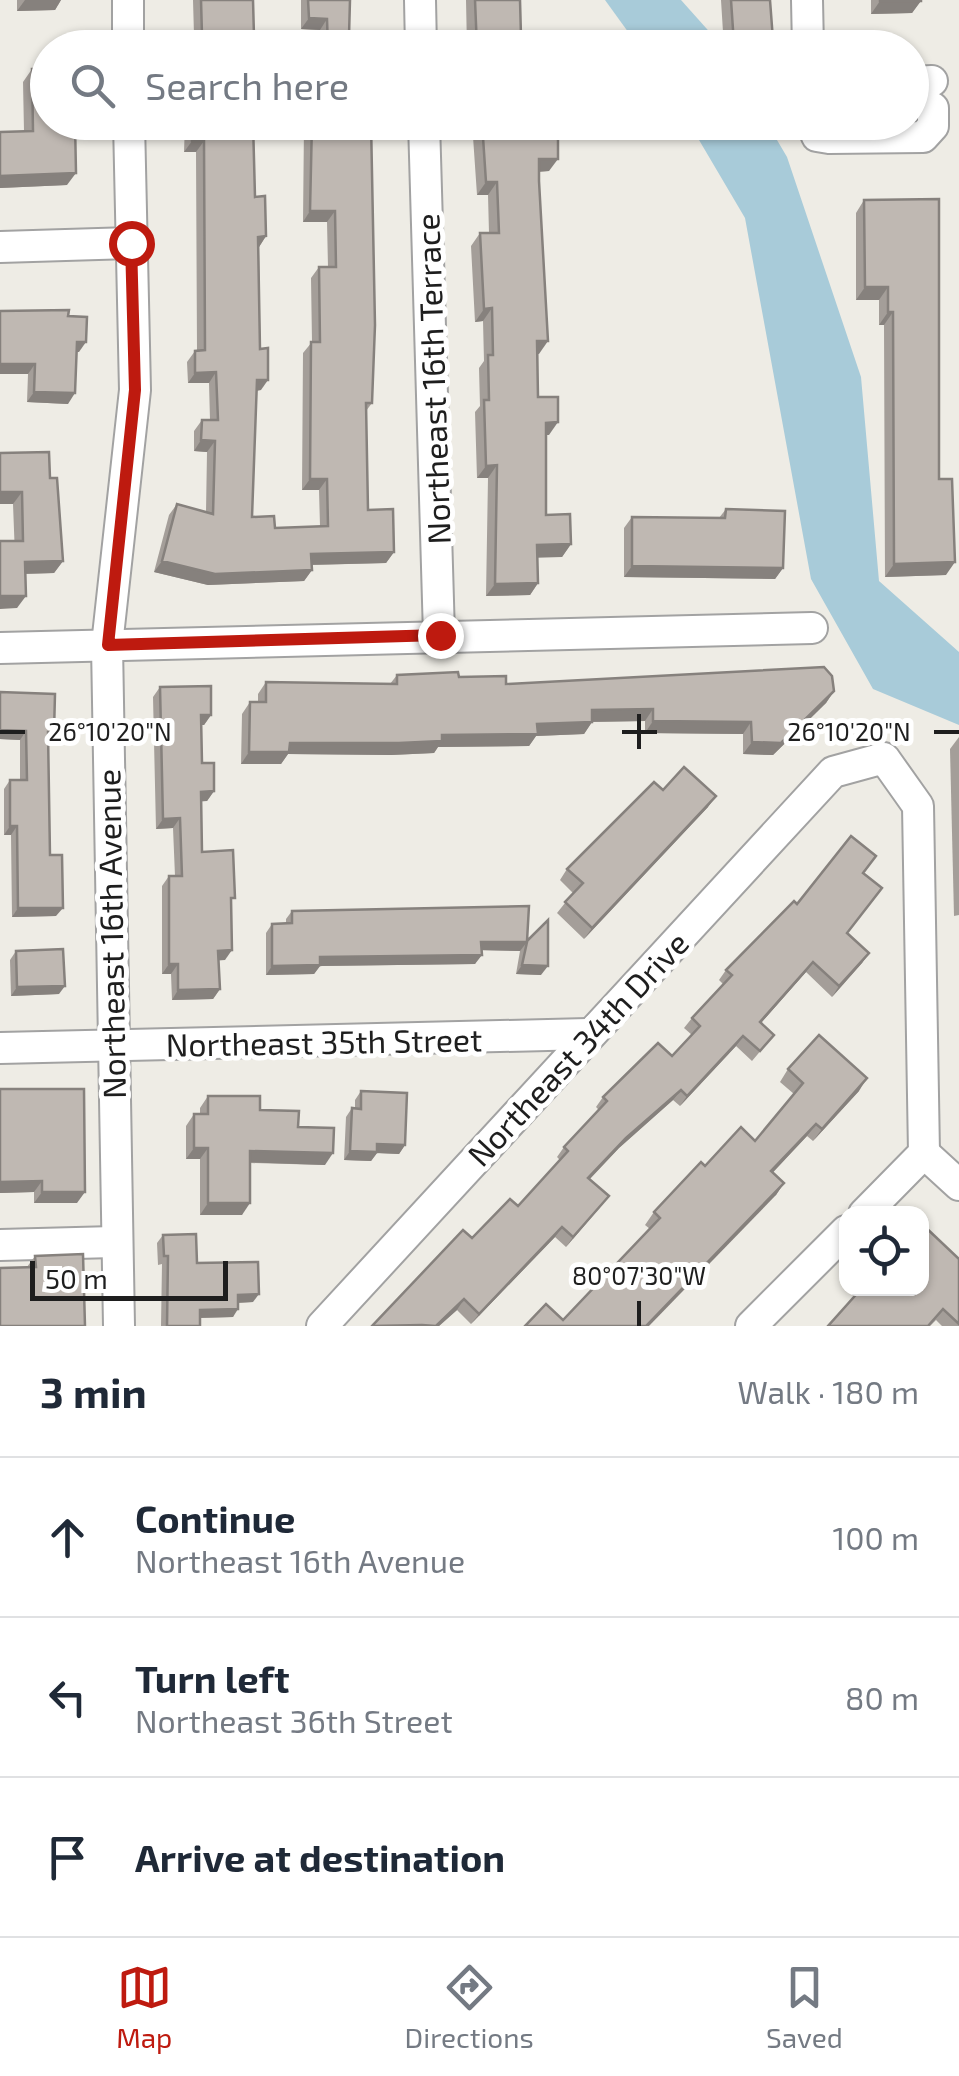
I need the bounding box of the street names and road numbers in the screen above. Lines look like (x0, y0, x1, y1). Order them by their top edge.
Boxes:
street label: Northeast 16th Terrace (407, 213, 457, 545)
street label: Northeast 16th Avenue (88, 769, 132, 1099)
street label: Northeast 34th Drive (459, 923, 695, 1173)
street label: Northeast 35th Street (165, 1019, 483, 1063)

